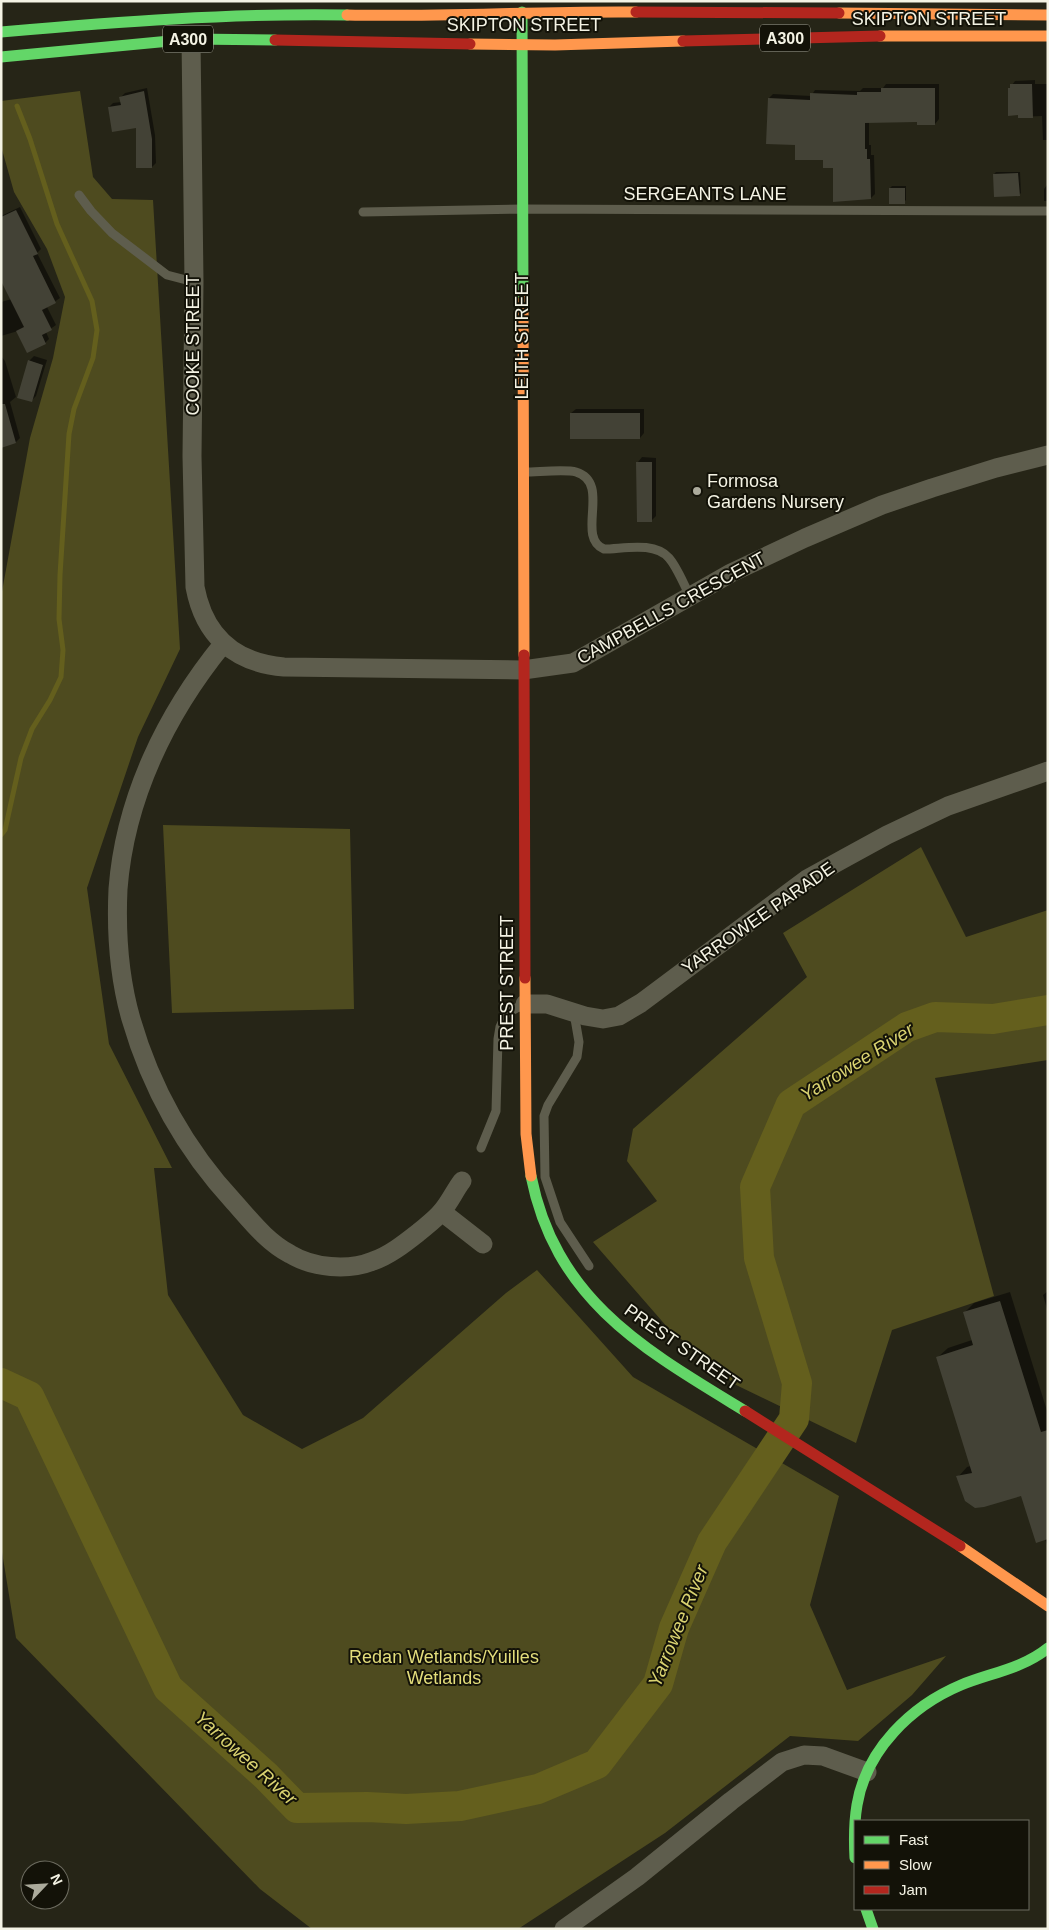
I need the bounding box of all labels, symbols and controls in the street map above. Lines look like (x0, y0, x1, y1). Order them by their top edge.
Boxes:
street label: SKIPTON STREET (852, 9, 1006, 29)
street label: SKIPTON STREET (447, 15, 601, 35)
road number: A300 (760, 24, 810, 52)
road number: A300 (163, 26, 213, 52)
street label: SERGEANTS LANE (623, 184, 787, 204)
street label: LEITH STREET (512, 272, 532, 400)
street label: COOKE STREET (183, 274, 203, 416)
place label: Formosa Gardens Nursery (707, 471, 844, 512)
marker: Formosa Gardens Nursery (691, 485, 703, 497)
street label: CAMPBELLS CRESCENT (573, 548, 769, 668)
street label: YARROWEE PARADE (678, 858, 838, 978)
street label: PREST STREET (497, 915, 517, 1051)
water label: Yarrowee River (797, 1018, 918, 1105)
street label: PREST STREET (621, 1300, 743, 1394)
water label: Yarrowee River (644, 1561, 712, 1690)
park label: Redan Wetlands/Yuilles Wetlands (349, 1647, 539, 1688)
water label: Yarrowee River (191, 1707, 302, 1810)
legend (854, 1820, 1029, 1910)
text: Fast (899, 1831, 929, 1848)
text: Slow (899, 1856, 932, 1873)
north arrow (20, 1860, 70, 1910)
text: N (47, 1872, 66, 1887)
text: Jam (899, 1881, 927, 1898)

